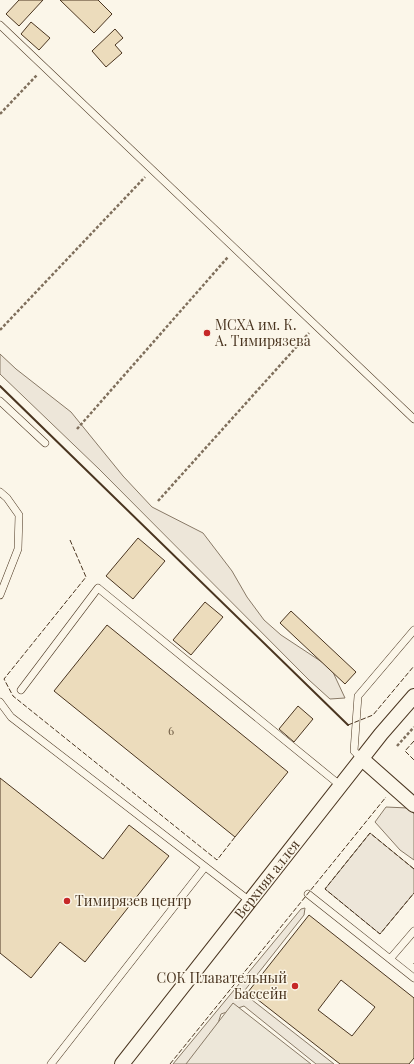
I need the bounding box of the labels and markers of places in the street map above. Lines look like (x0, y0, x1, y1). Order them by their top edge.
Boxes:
place label: МСХА им. К. А. Тимирязева (214, 315, 311, 350)
marker: МСХА им. К. А. Тимирязева (202, 328, 212, 338)
place label: Тимирязев центр (75, 891, 191, 910)
marker: Тимирязев центр (62, 896, 72, 906)
place label: СОК Плавательный Бассейн (157, 968, 287, 1003)
marker: СОК Плавательный Бассейн (290, 981, 300, 991)

